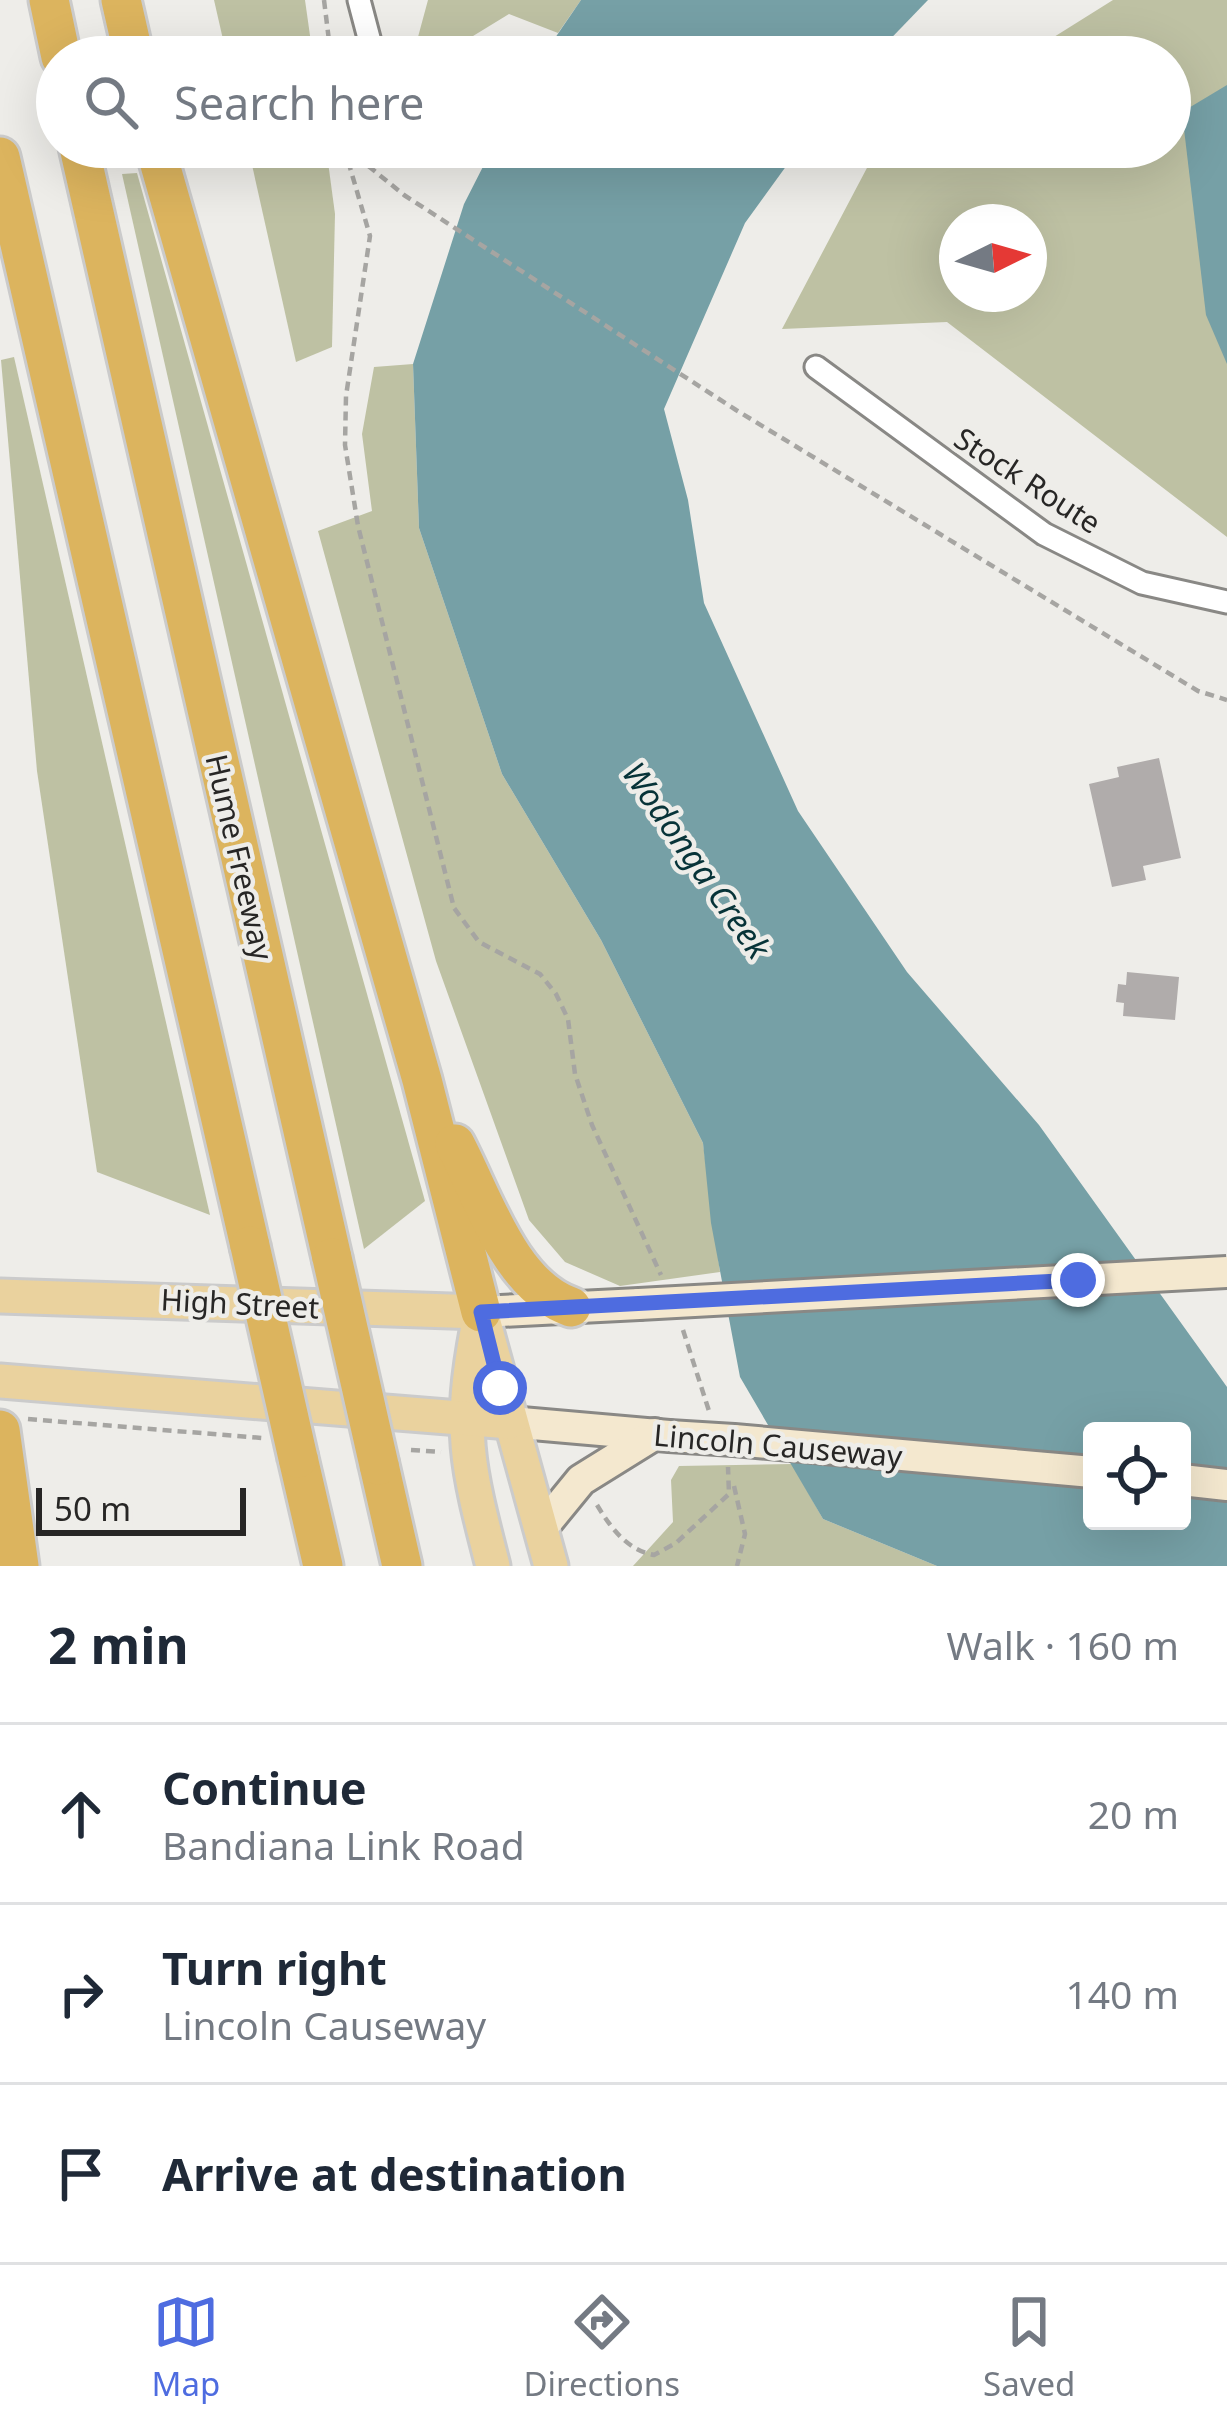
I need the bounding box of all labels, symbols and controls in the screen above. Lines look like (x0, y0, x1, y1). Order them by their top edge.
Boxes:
search box (36, 36, 1191, 168)
icon: search (78, 69, 144, 135)
text: Search here (174, 72, 424, 133)
north arrow (939, 204, 1047, 312)
street label: Stock Route (947, 417, 1109, 543)
street label: Hume Freeway (196, 750, 284, 965)
water label: Wodonga Creek (612, 753, 782, 969)
route end (1051, 1253, 1105, 1307)
street label: High Street (160, 1278, 320, 1328)
route start (473, 1361, 527, 1415)
street label: Lincoln Causeway (652, 1414, 905, 1476)
map controls (1083, 1422, 1191, 1530)
button: locate (1083, 1422, 1191, 1530)
scale bar (36, 1482, 246, 1535)
text: 50 m (54, 1486, 131, 1531)
text: 2 min (48, 1609, 189, 1679)
text: Walk · 160 m (946, 1618, 1179, 1671)
text: Continue (162, 1757, 367, 1818)
icon: ahead (48, 1781, 114, 1847)
text: 20 m (1088, 1787, 1179, 1840)
text: Bandiana Link Road (162, 1818, 525, 1871)
text: Turn right (162, 1937, 387, 1998)
icon: right (48, 1961, 114, 2027)
text: 140 m (1065, 1967, 1179, 2020)
text: Lincoln Causeway (162, 1998, 486, 2051)
icon: arrive (48, 2141, 114, 2207)
text: Arrive at destination (162, 2143, 627, 2204)
tab: Map (152, 2289, 220, 2406)
tab: Directions (523, 2289, 680, 2406)
tab: Saved (983, 2289, 1075, 2406)

